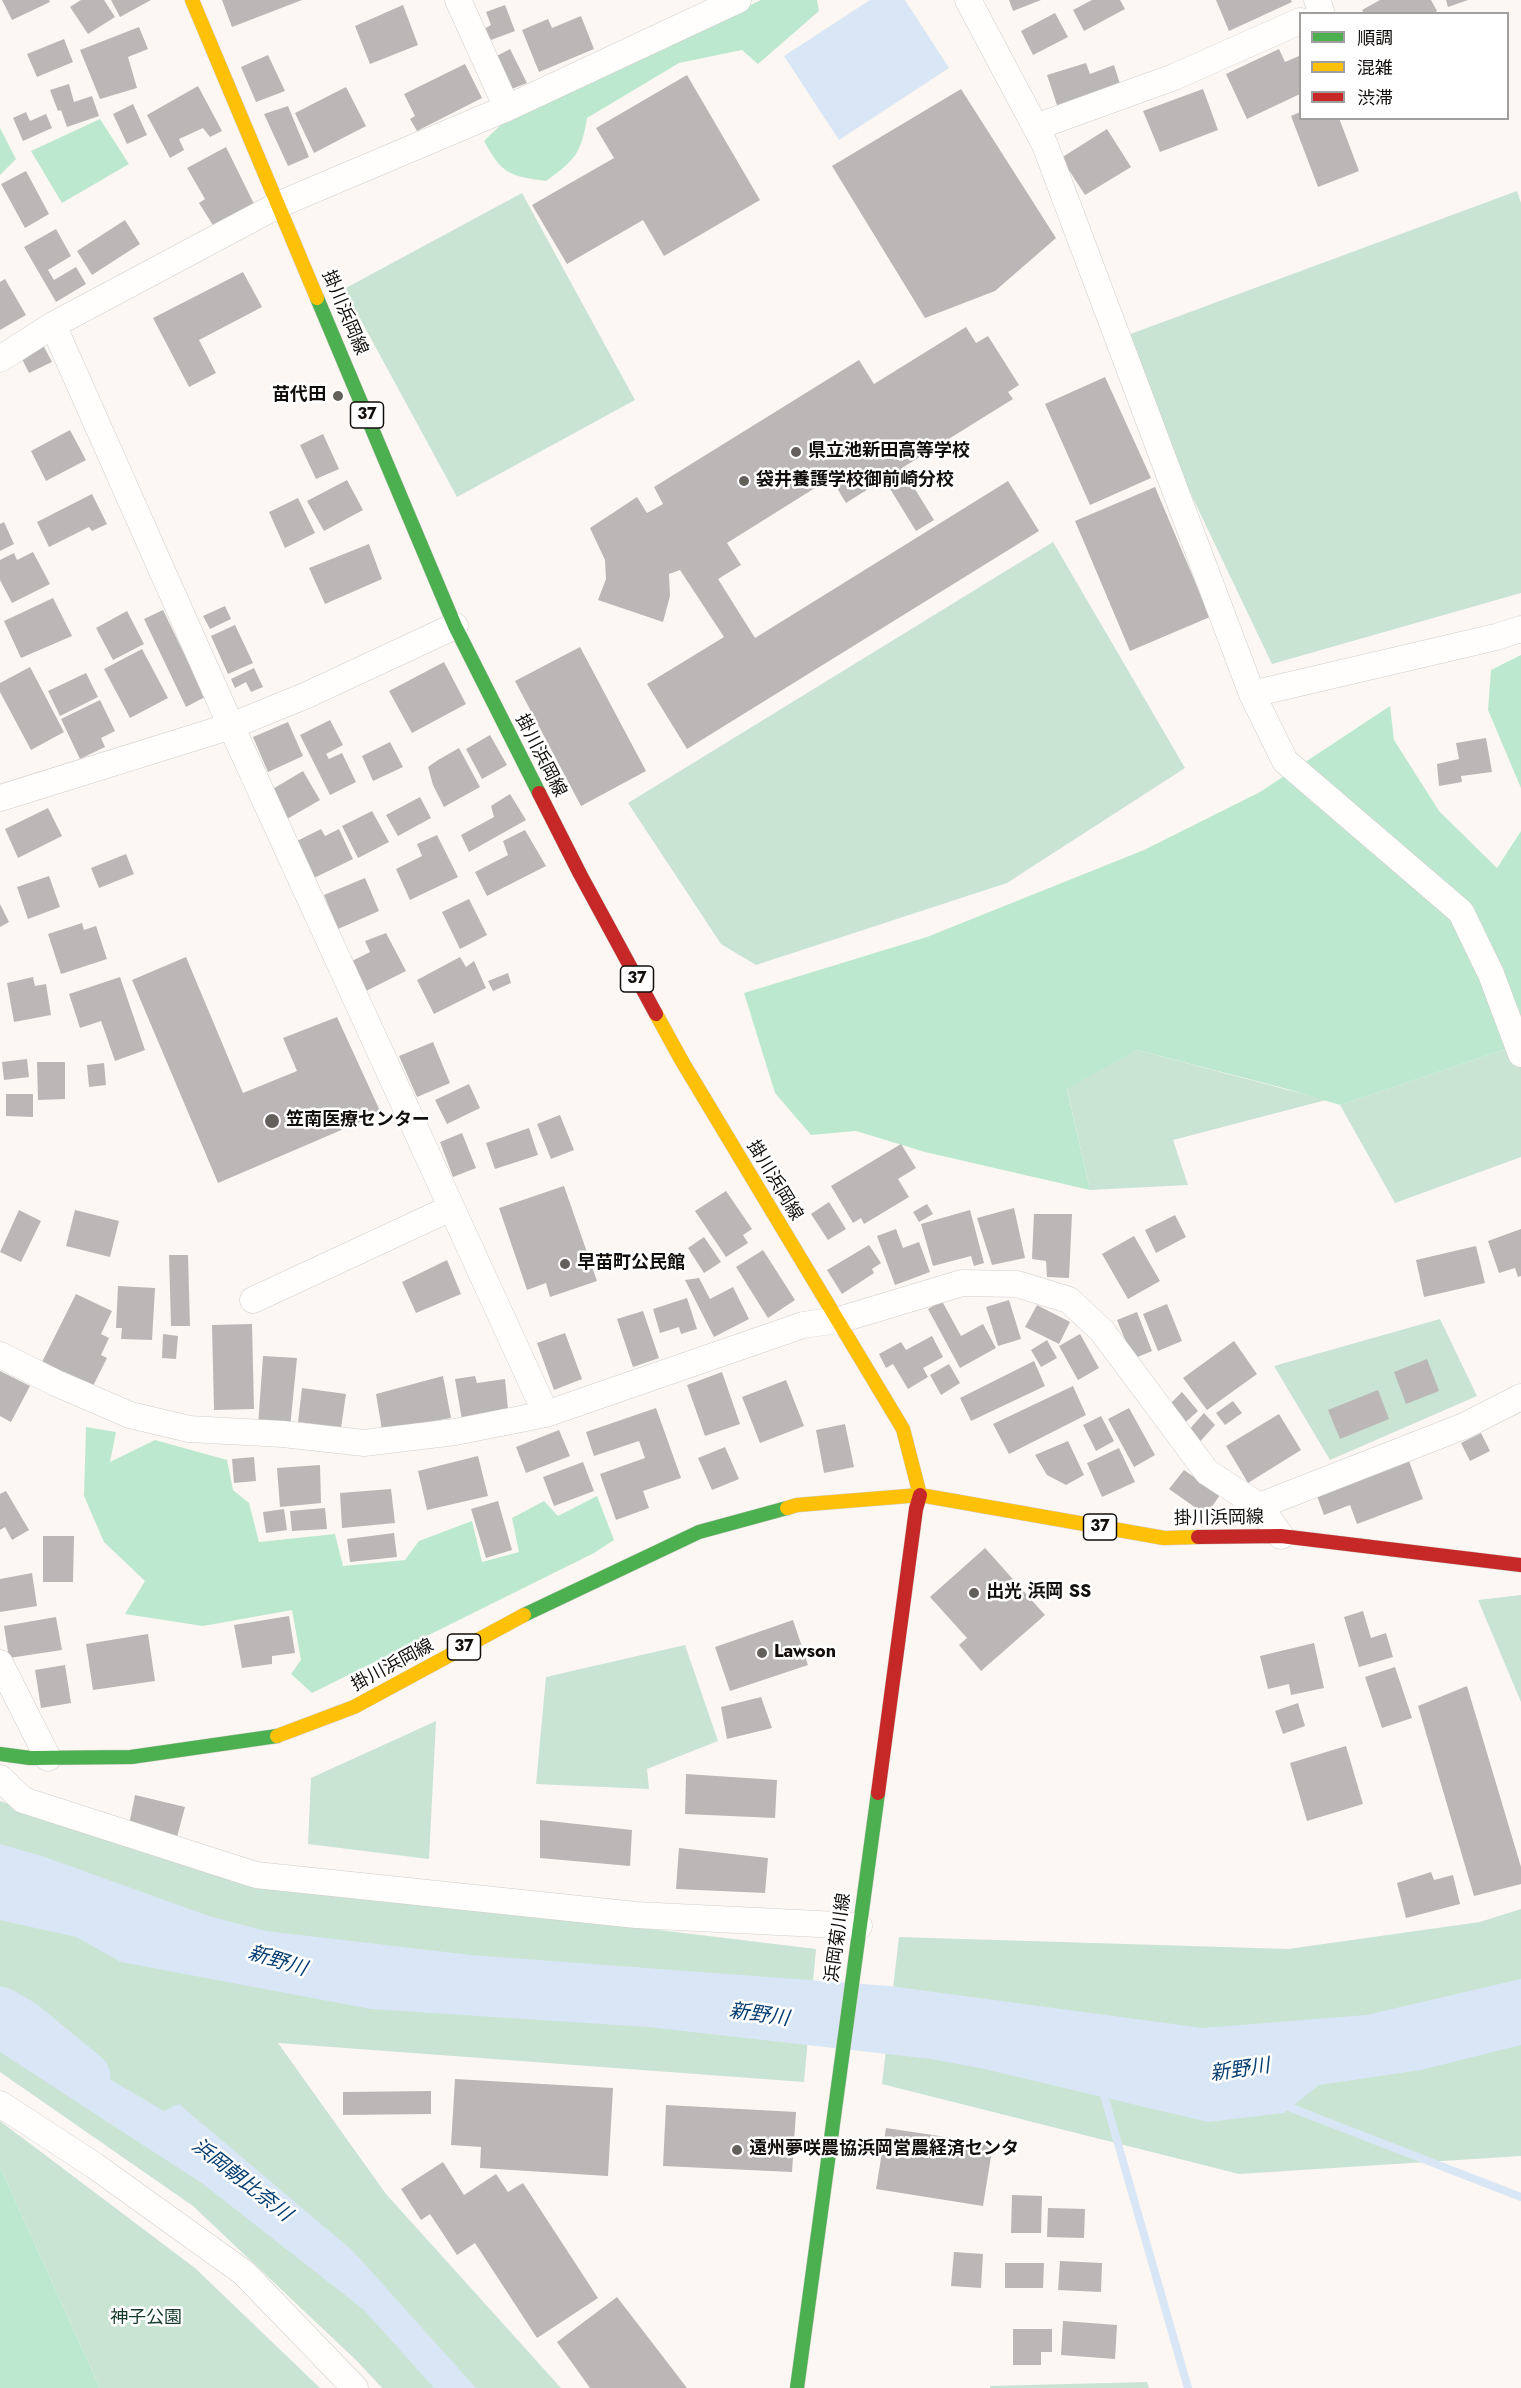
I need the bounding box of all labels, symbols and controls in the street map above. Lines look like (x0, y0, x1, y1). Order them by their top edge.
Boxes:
legend (1299, 12, 1509, 120)
text: 順調 (1357, 25, 1393, 51)
text: 混雑 (1357, 55, 1393, 81)
text: 渋滞 (1357, 85, 1393, 111)
street label: 掛川浜岡線 (316, 267, 372, 359)
place label: 苗代田 (272, 385, 326, 407)
marker: 苗代田 (331, 389, 345, 403)
road number: 37 (350, 402, 384, 428)
place label: 県立池新田高等学校 (808, 441, 970, 463)
marker: 県立池新田高等学校 (789, 445, 803, 459)
place label: 袋井養護学校御前崎分校 (756, 470, 954, 492)
marker: 袋井養護学校御前崎分校 (737, 474, 751, 488)
street label: 掛川浜岡線 (510, 711, 570, 801)
road number: 37 (620, 966, 654, 992)
place label: 笠南医療センター (286, 1110, 430, 1132)
marker: 笠南医療センター (263, 1112, 281, 1130)
street label: 掛川浜岡線 (742, 1137, 806, 1225)
place label: 早苗町公民館 (577, 1253, 685, 1275)
marker: 早苗町公民館 (558, 1257, 572, 1271)
street label: 掛川浜岡線 (1174, 1507, 1264, 1531)
road number: 37 (1084, 1514, 1116, 1540)
place label: 出光 浜岡 SS (986, 1582, 1091, 1604)
marker: 出光 浜岡 SS (967, 1586, 981, 1600)
road number: 37 (448, 1634, 480, 1660)
street label: 掛川浜岡線 (348, 1635, 438, 1697)
place label: Lawson (774, 1642, 836, 1664)
marker: Lawson (755, 1646, 769, 1660)
street label: 浜岡菊川線 (822, 1892, 856, 1984)
water label: 新野川 (245, 1942, 309, 1982)
water label: 新野川 (728, 2000, 790, 2032)
water label: 新野川 (1209, 2055, 1271, 2087)
water label: 浜岡朝比奈川 (186, 2135, 296, 2227)
place label: 遠州夢咲農協浜岡営農経済センタ (749, 2139, 1019, 2161)
marker: 遠州夢咲農協浜岡営農経済センタ (730, 2143, 744, 2157)
park label: 神子公園 (110, 2308, 182, 2330)

